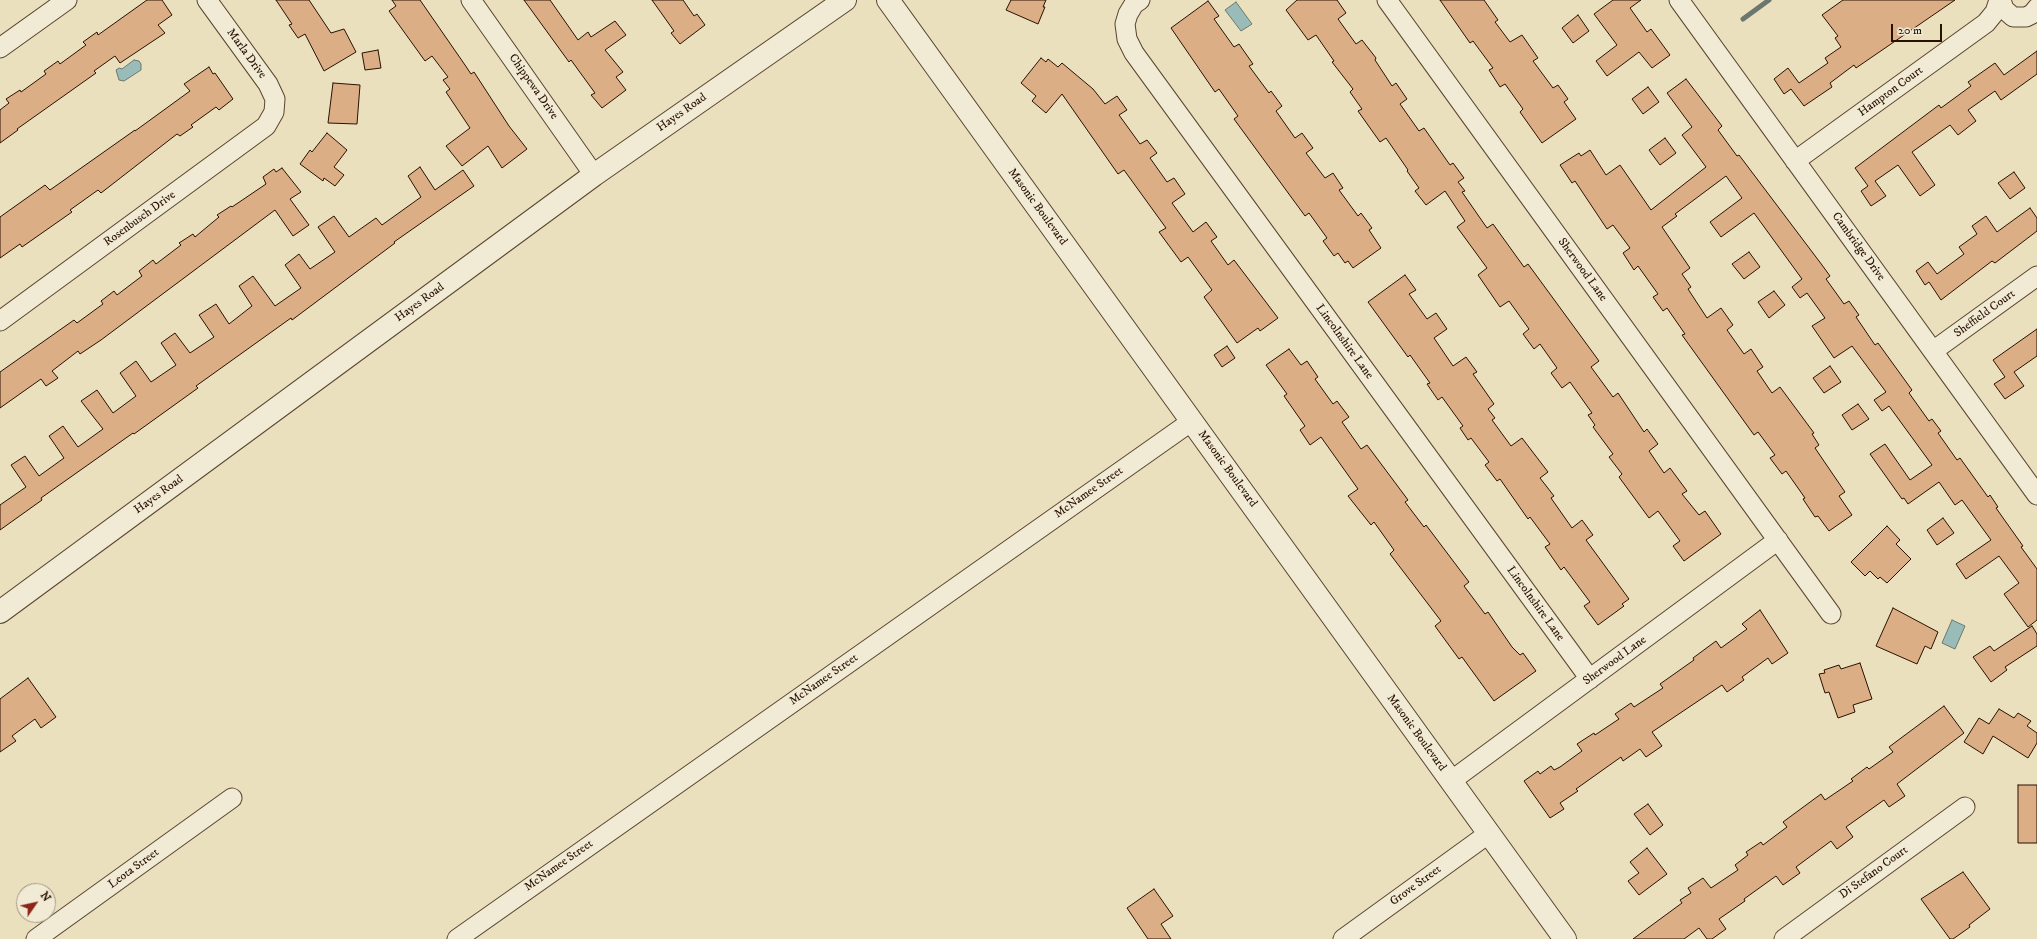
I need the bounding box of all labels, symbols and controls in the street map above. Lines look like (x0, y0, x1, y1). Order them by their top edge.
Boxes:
scale bar (1893, 16, 1944, 42)
text: 20 m (1898, 23, 1922, 38)
street label: Marla Drive (223, 26, 269, 82)
street label: Chippewa Drive (505, 52, 561, 122)
street label: Hampton Court (1856, 64, 1926, 120)
street label: Hayes Road (654, 91, 710, 135)
street label: Masonic Boulevard (1004, 166, 1070, 248)
street label: Rosenbusch Drive (101, 188, 179, 250)
street label: Cambridge Drive (1828, 210, 1888, 284)
street label: Sherwood Lane (1554, 235, 1610, 305)
street label: Hayes Road (393, 280, 447, 326)
street label: Sheffield Court (1952, 287, 2018, 341)
street label: Lincolnshire Lane (1312, 302, 1376, 382)
street label: Masonic Boulevard (1194, 428, 1260, 510)
street label: McNamee Street (1052, 464, 1126, 522)
street label: Hayes Road (132, 472, 186, 518)
street label: Lincolnshire Lane (1503, 564, 1567, 644)
street label: Sherwood Lane (1580, 633, 1650, 689)
street label: McNamee Street (787, 651, 861, 709)
street label: Masonic Boulevard (1383, 692, 1449, 774)
street label: McNamee Street (522, 837, 596, 895)
street label: Di Stefano Court (1837, 843, 1911, 903)
street label: Leota Street (106, 846, 162, 892)
street label: Grove Street (1388, 863, 1444, 909)
north arrow (16, 883, 56, 923)
text: N (37, 889, 53, 905)

